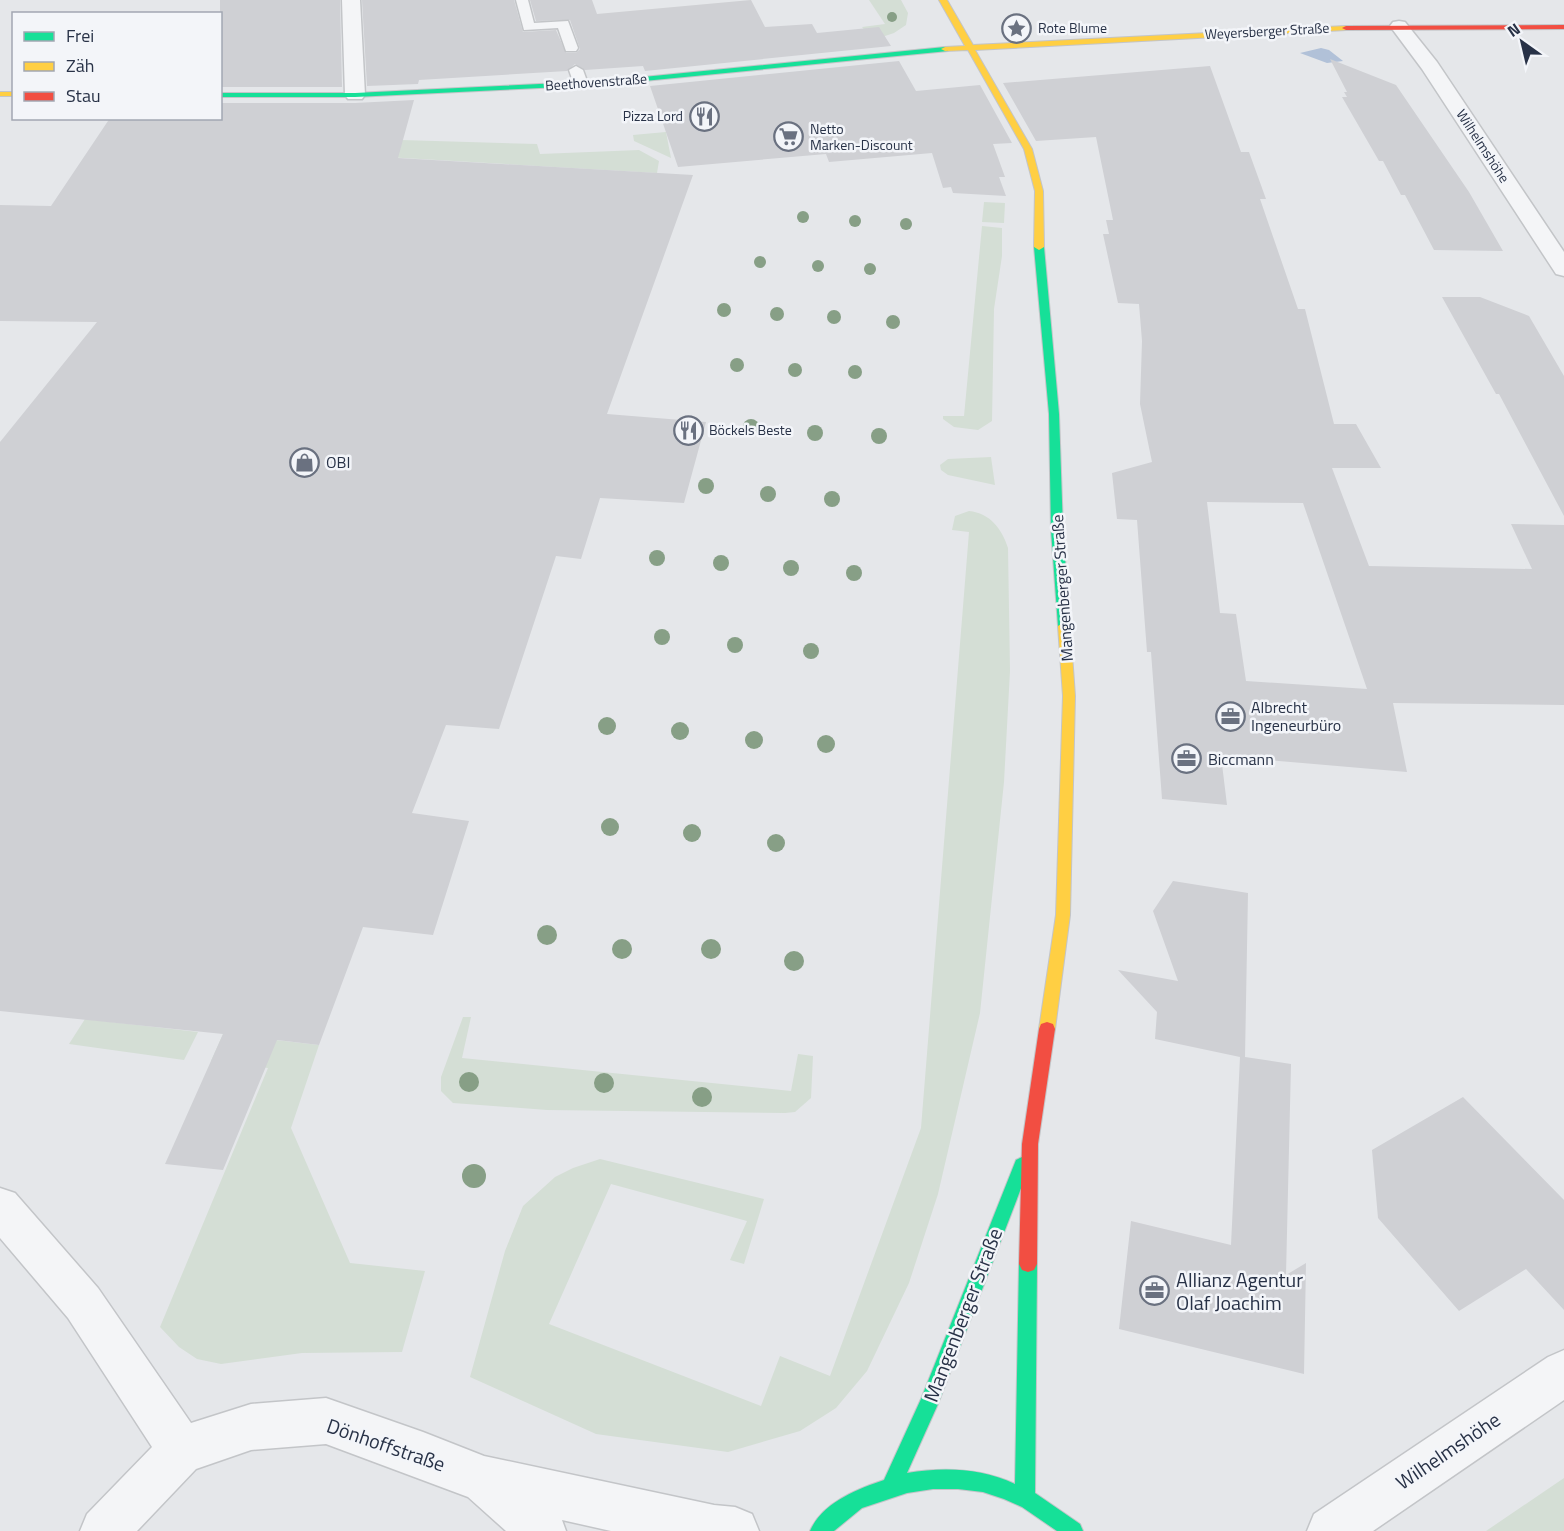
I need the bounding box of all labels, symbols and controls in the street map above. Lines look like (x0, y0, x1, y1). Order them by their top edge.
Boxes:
legend (12, 12, 222, 120)
place icon: Rote Blume (1001, 12, 1033, 44)
north arrow (1492, 12, 1552, 72)
place label: Rote Blume (1038, 17, 1107, 38)
street label: Weyersberger Straße (1204, 17, 1330, 44)
text: N (1502, 17, 1525, 43)
text: Frei (66, 22, 94, 49)
text: Zäh (66, 52, 94, 79)
street label: Beethovenstraße (544, 67, 648, 96)
text: Stau (66, 82, 101, 109)
restaurant icon: Pizza Lord (688, 100, 720, 132)
place label: Pizza Lord (623, 105, 683, 126)
street label: Wilhelmshöhe (1452, 105, 1515, 187)
place label: Netto Marken-Discount (810, 118, 913, 155)
supermarket icon: Netto Marken-Discount (773, 121, 805, 153)
restaurant icon: Böckels Beste (672, 414, 704, 446)
place label: Böckels Beste (709, 419, 792, 440)
shop icon: OBI (289, 446, 321, 478)
place label: OBI (326, 450, 350, 474)
street label: Mangenberger Straße (1045, 514, 1079, 662)
place label: Albrecht Ingeneurbüro (1251, 695, 1341, 737)
office icon: Albrecht Ingeneurbüro (1214, 700, 1246, 732)
office icon: Biccmann (1171, 743, 1203, 775)
place label: Biccmann (1208, 747, 1274, 771)
street label: Mangenberger Straße (915, 1223, 1010, 1406)
place label: Allianz Agentur Olaf Joachim (1176, 1264, 1303, 1318)
office icon: Allianz Agentur Olaf Joachim (1139, 1275, 1171, 1307)
street label: Wilhelmshöhe (1389, 1404, 1506, 1497)
street label: Dönhoffstraße (323, 1410, 450, 1479)

